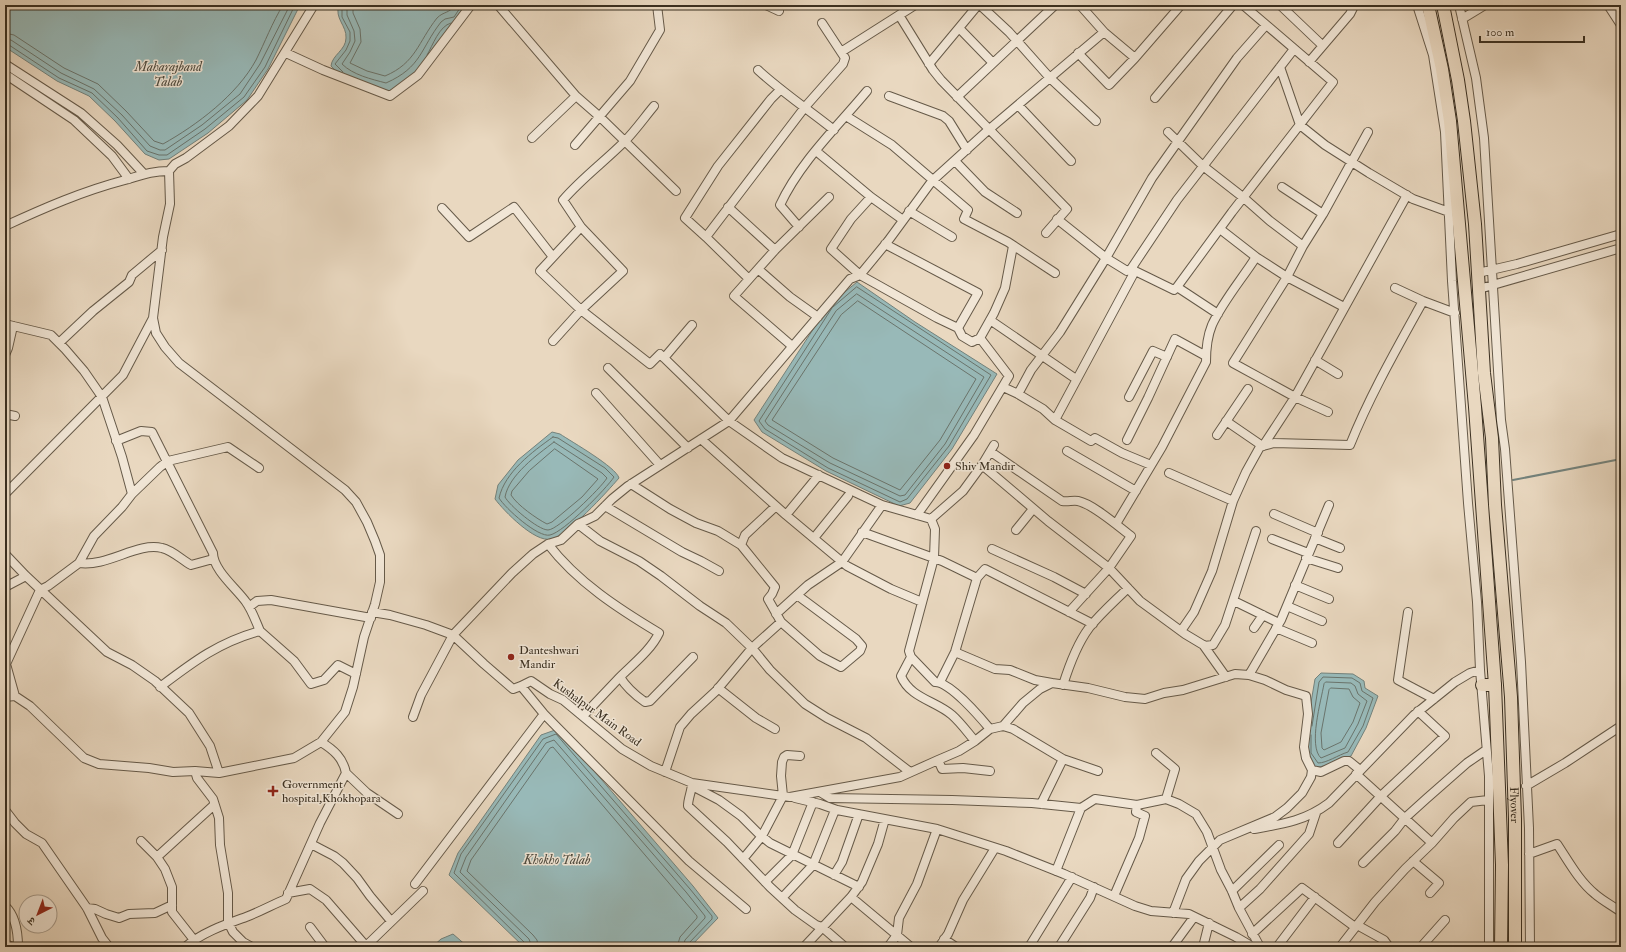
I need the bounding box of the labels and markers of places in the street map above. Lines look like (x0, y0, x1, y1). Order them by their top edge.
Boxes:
place label: Shiv Mandir (955, 459, 1016, 474)
marker: Shiv Mandir (942, 461, 952, 471)
place label: Danteshwari Mandir (519, 643, 579, 672)
marker: Danteshwari Mandir (506, 652, 516, 662)
place label: Government hospital,Khokhopara (282, 777, 382, 806)
marker: Government hospital,Khokhopara (267, 785, 279, 797)

